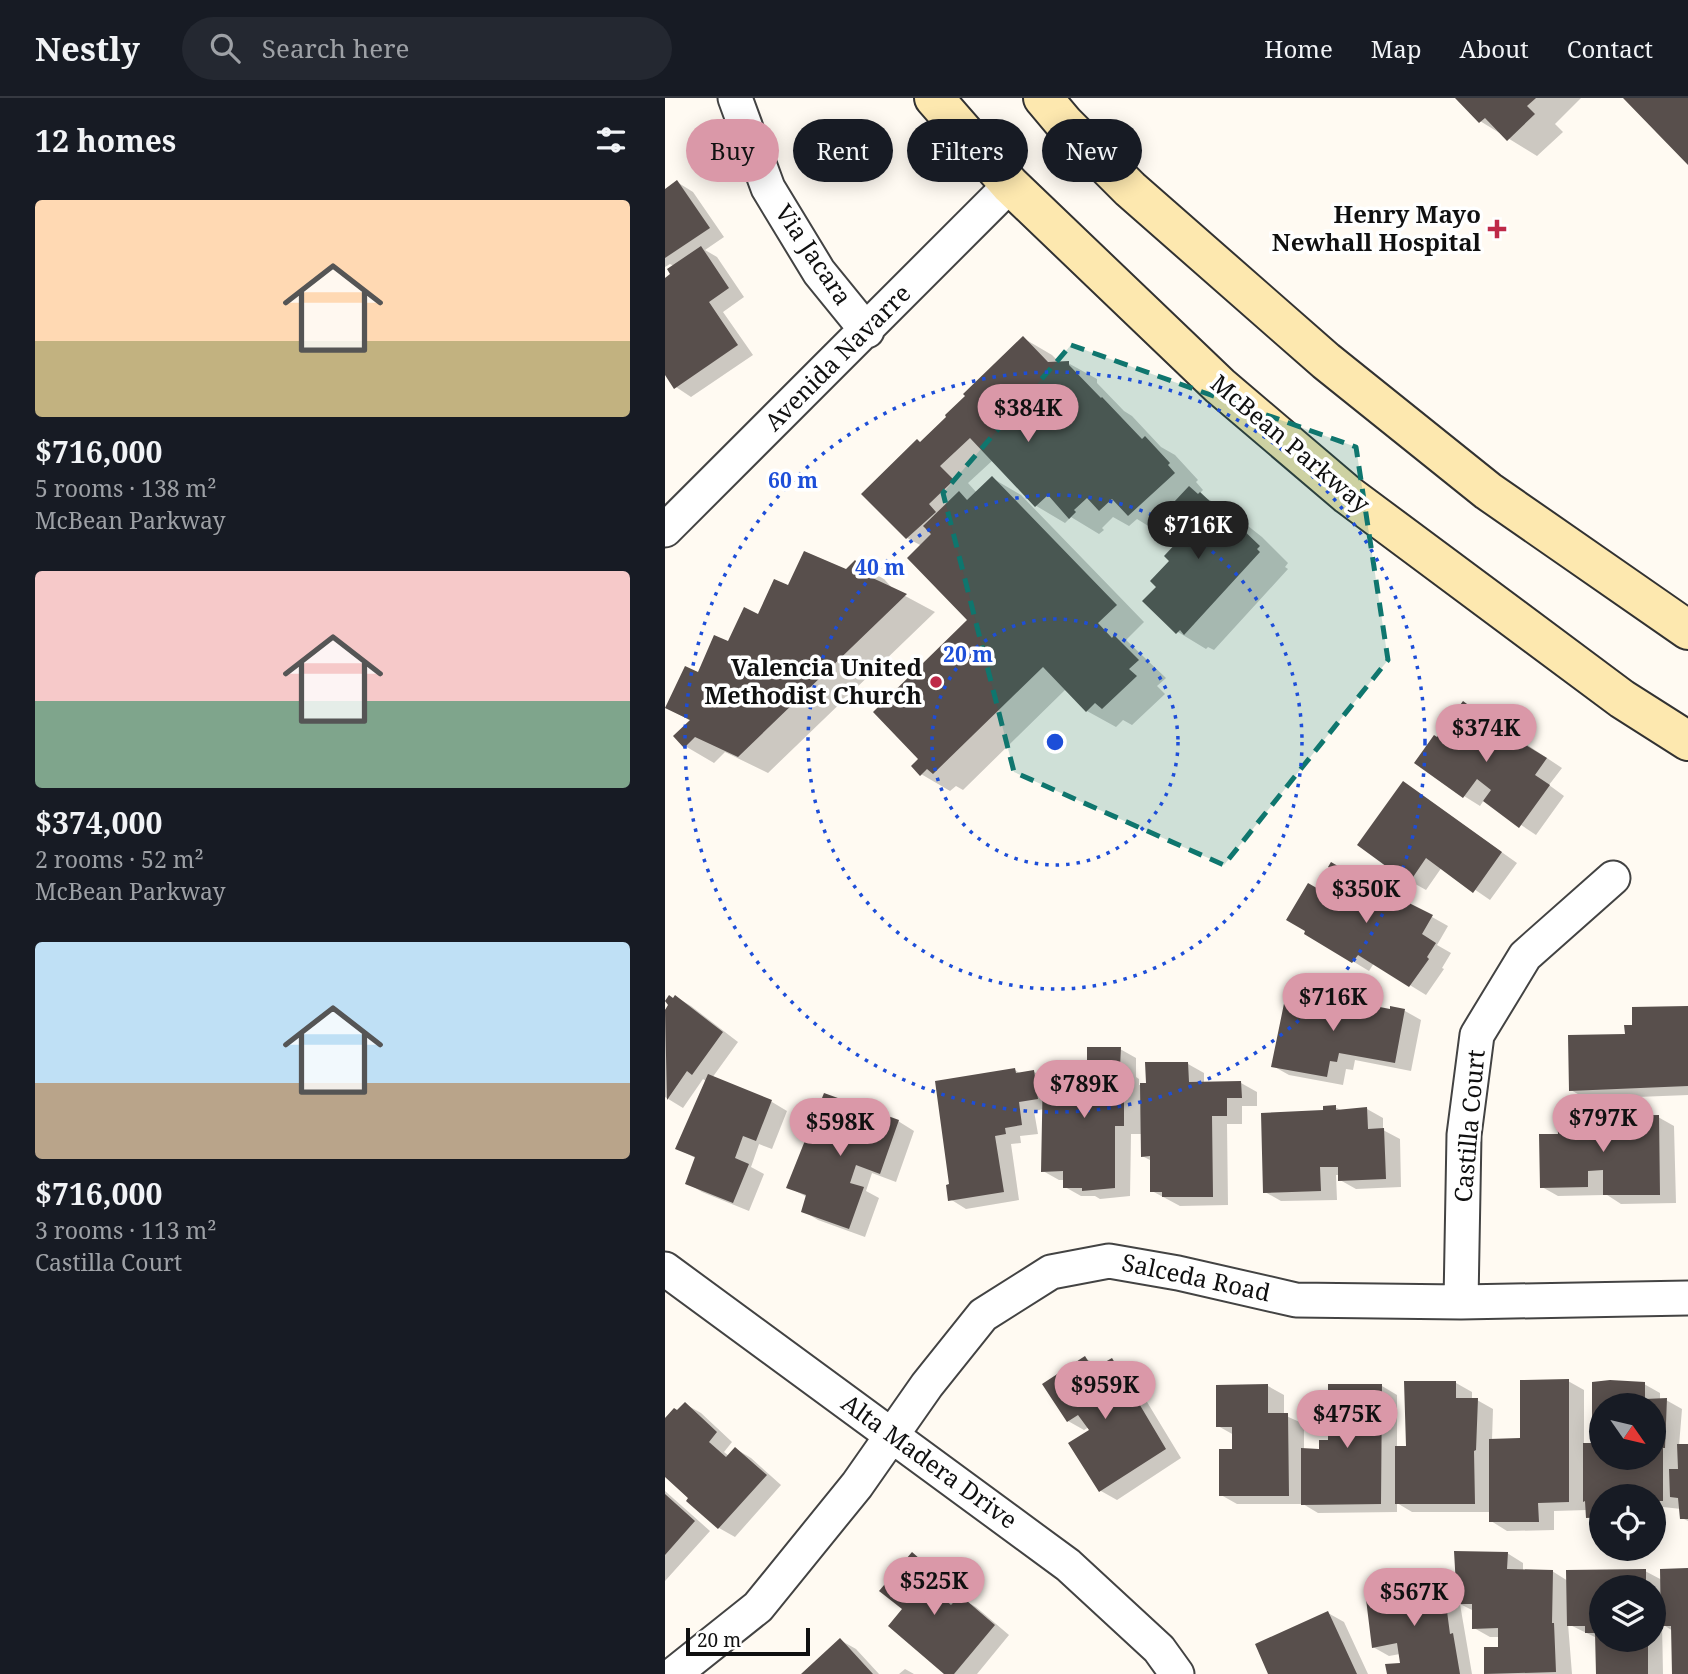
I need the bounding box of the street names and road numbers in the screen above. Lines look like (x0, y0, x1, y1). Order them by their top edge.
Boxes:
street label: Via Jacara (768, 197, 860, 311)
street label: Avenida Navarre (756, 276, 917, 437)
street label: McBean Parkway (1204, 366, 1378, 520)
street label: Castilla Court (1445, 1048, 1492, 1204)
street label: Salceda Road (1119, 1245, 1274, 1308)
street label: Alta Madera Drive (835, 1386, 1024, 1536)

